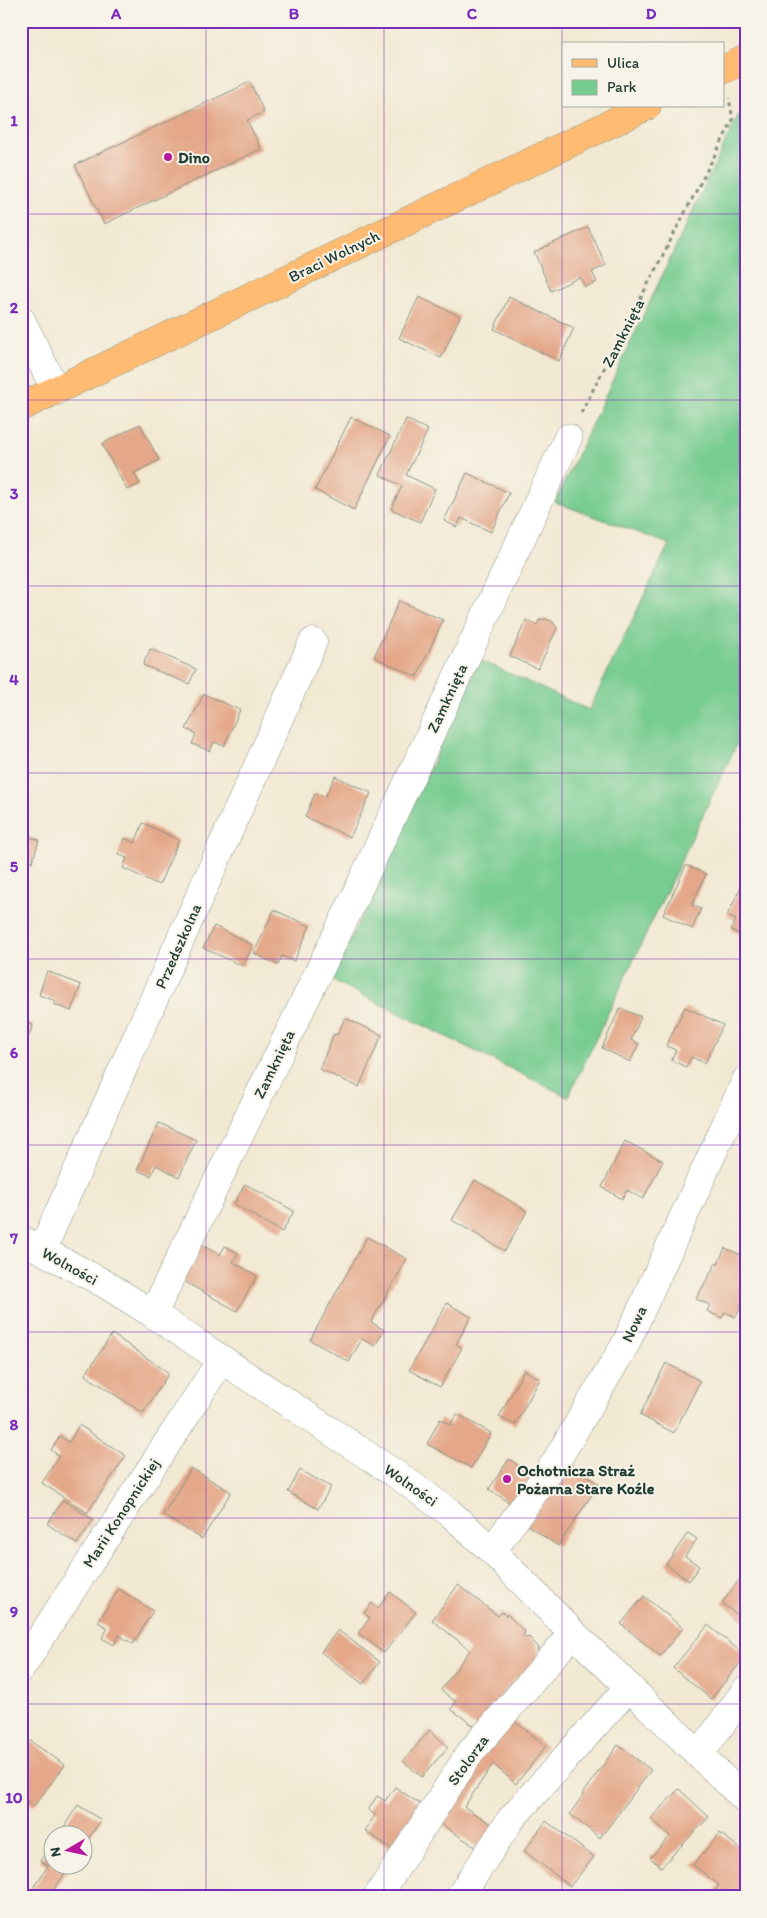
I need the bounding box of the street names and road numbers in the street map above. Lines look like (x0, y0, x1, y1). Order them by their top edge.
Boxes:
street label: Braci Wolnych (285, 226, 383, 286)
street label: Zamknięta (598, 295, 649, 370)
street label: Zamknięta (423, 660, 472, 736)
street label: Przedszkolna (151, 900, 206, 992)
street label: Zamknięta (249, 1026, 299, 1102)
street label: Wolności (39, 1243, 101, 1289)
street label: Nowa (617, 1303, 651, 1345)
street label: Marii Konopnickiej (79, 1455, 163, 1571)
street label: Wolności (380, 1460, 442, 1510)
street label: Stolorza (443, 1730, 493, 1789)

